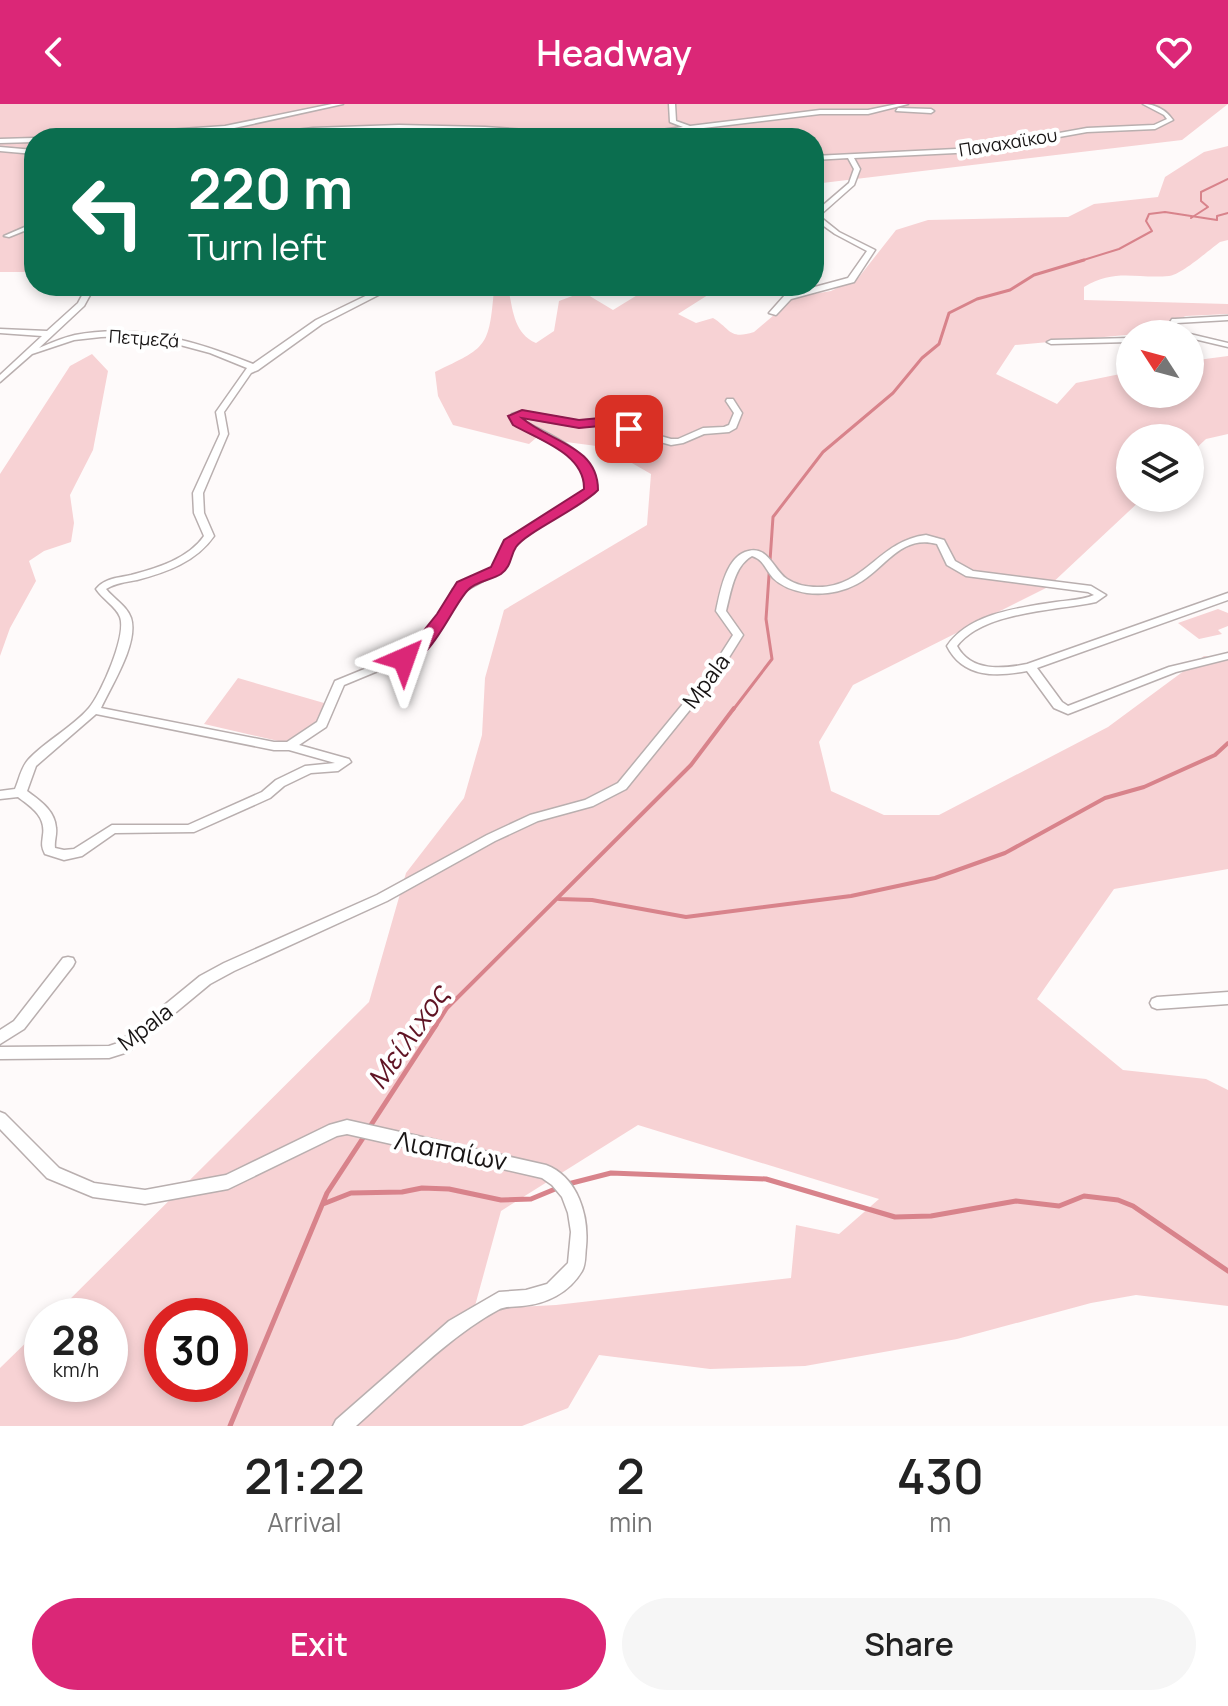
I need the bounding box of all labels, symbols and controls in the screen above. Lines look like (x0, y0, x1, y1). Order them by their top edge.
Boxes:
text: Headway (536, 28, 692, 77)
icon: back (32, 30, 76, 74)
icon: heart (1152, 30, 1196, 74)
street label: Παναχαϊκου (957, 122, 1059, 162)
text: 220 m (188, 149, 353, 226)
icon: left (56, 160, 160, 264)
text: Turn left (188, 222, 327, 271)
north arrow (1116, 320, 1204, 408)
map controls (1116, 320, 1204, 512)
street label: Πετμεζά (108, 324, 180, 352)
pin (595, 395, 663, 463)
icon: arrive (607, 407, 651, 451)
button: layers (1116, 424, 1204, 512)
position arrow (362, 617, 446, 701)
street label: Mpala (676, 648, 736, 714)
water label: Μείλιχος (358, 975, 458, 1096)
street label: Mpala (112, 997, 178, 1057)
street label: Λιαπαίων (392, 1122, 510, 1179)
speed limit sign: 30 (144, 1298, 248, 1402)
text: 28 (52, 1312, 100, 1367)
text: km/h (53, 1356, 99, 1383)
text: 21:22 (244, 1443, 365, 1508)
text: 2 (617, 1443, 645, 1508)
text: 430 (897, 1443, 984, 1508)
text: Arrival (267, 1504, 342, 1540)
text: min (609, 1504, 652, 1540)
text: m (929, 1504, 951, 1540)
button: Exit (32, 1598, 606, 1690)
button: Share (622, 1598, 1196, 1690)

